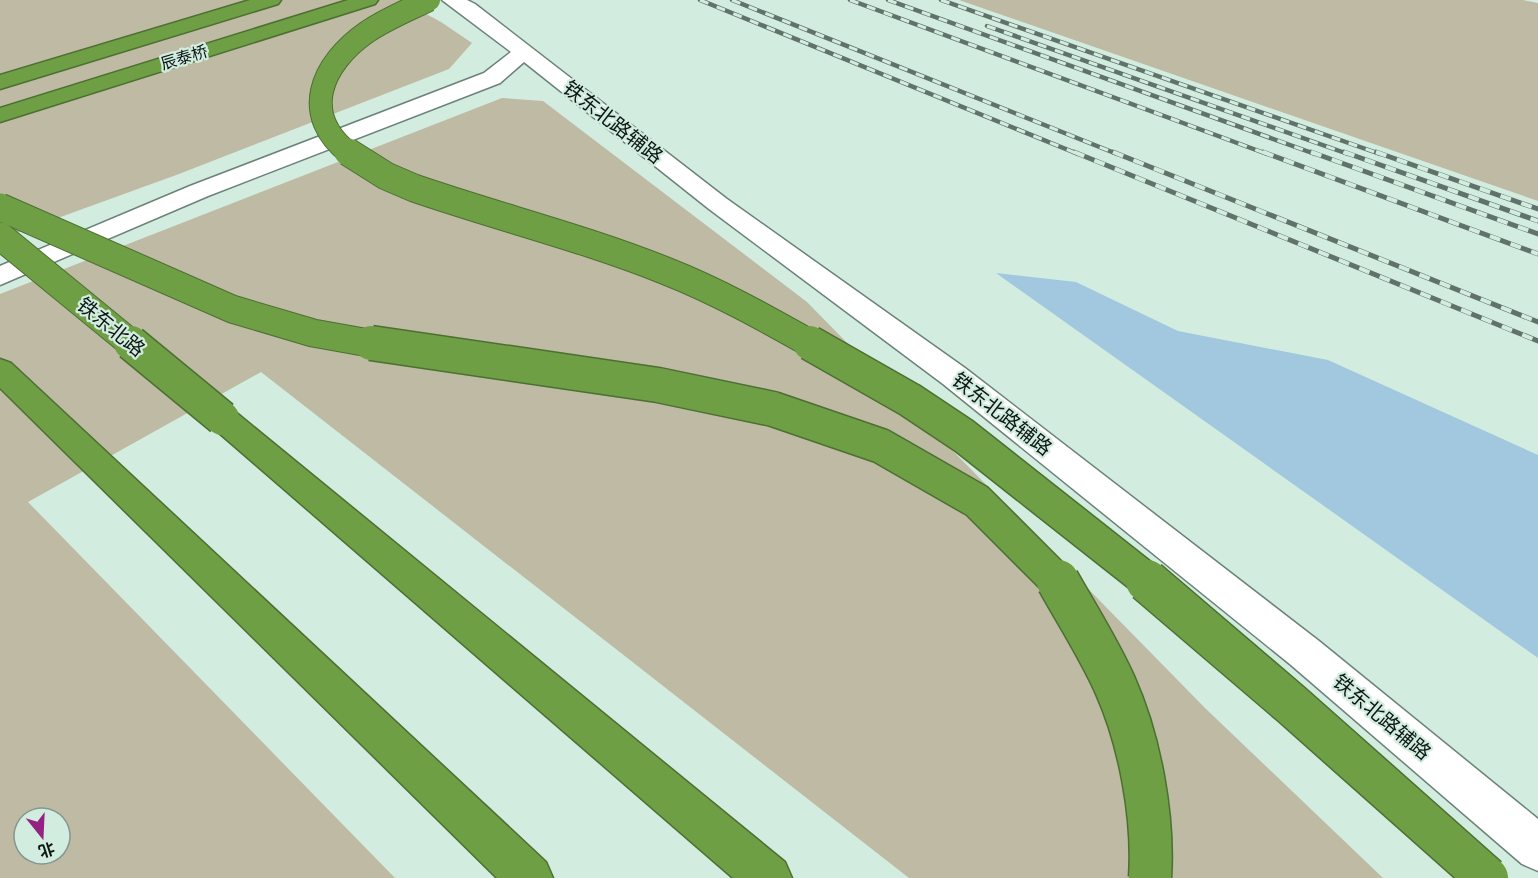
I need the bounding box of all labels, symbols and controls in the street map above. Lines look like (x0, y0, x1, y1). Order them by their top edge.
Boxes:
street label: 辰泰桥 (158, 41, 210, 75)
street label: 铁东北路辅路 (558, 76, 667, 169)
street label: 铁东北路 (72, 293, 149, 362)
street label: 铁东北路辅路 (947, 368, 1056, 461)
street label: 铁东北路辅路 (1328, 670, 1435, 766)
north arrow (12, 806, 72, 866)
text: 北 (36, 837, 57, 861)

